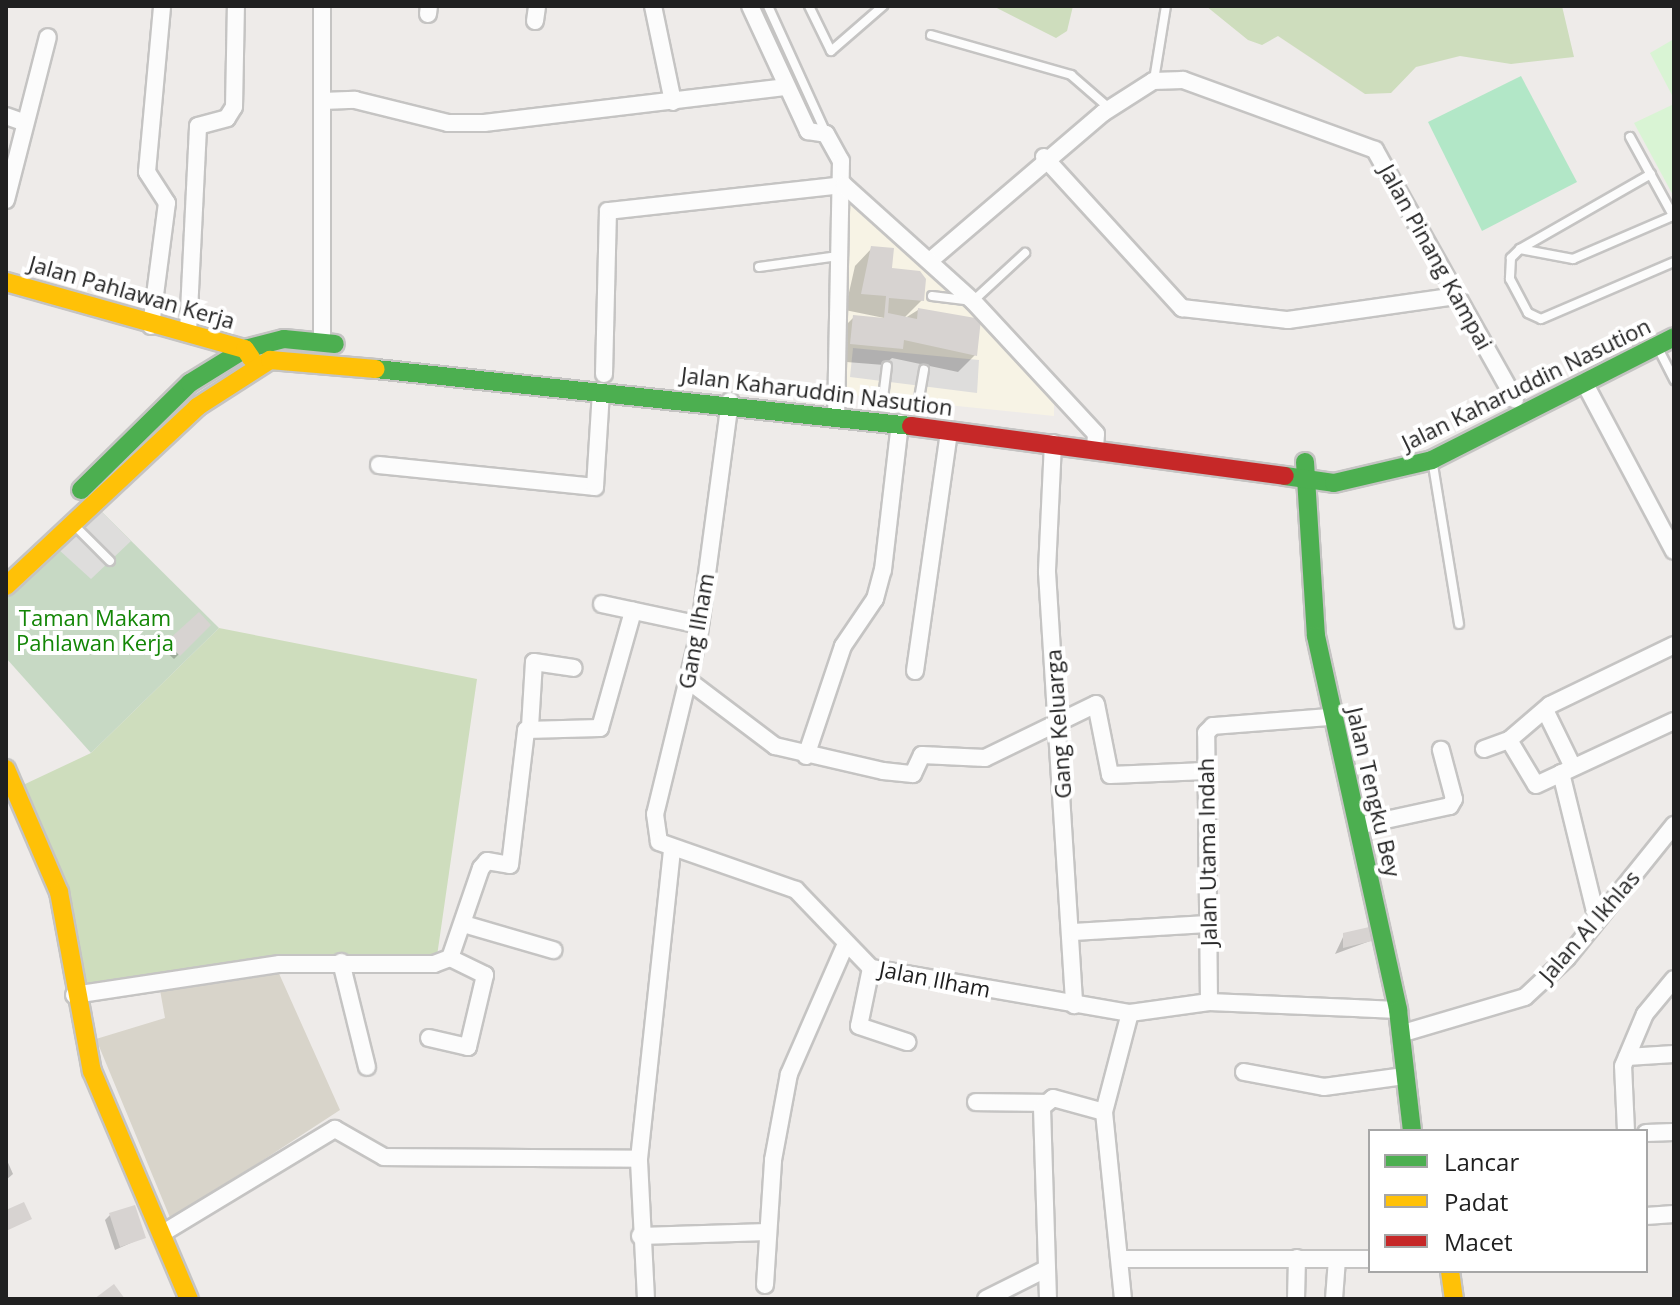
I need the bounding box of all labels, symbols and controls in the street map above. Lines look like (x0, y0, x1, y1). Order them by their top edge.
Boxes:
street label: Jalan Pinang Kampai (1374, 160, 1498, 354)
street label: Jalan Pahlawan Kerja (26, 250, 238, 334)
street label: Jalan Kaharuddin Nasution (1397, 312, 1655, 456)
street label: Jalan Kaharuddin Nasution (680, 361, 954, 421)
street label: Gang Ilham (673, 571, 719, 691)
park label: Taman Makam Pahlawan Kerja (16, 604, 174, 656)
street label: Gang Keluarga (1040, 648, 1076, 800)
street label: Jalan Tengku Bey (1342, 705, 1406, 879)
street label: Jalan Utama Indah (1192, 758, 1222, 946)
street label: Jalan Al Ikhlas (1533, 865, 1645, 987)
street label: Jalan Ilham (877, 955, 993, 1003)
legend (1368, 1129, 1648, 1273)
text: Lancar (1444, 1145, 1519, 1178)
text: Padat (1444, 1185, 1508, 1218)
text: Macet (1444, 1225, 1512, 1258)

